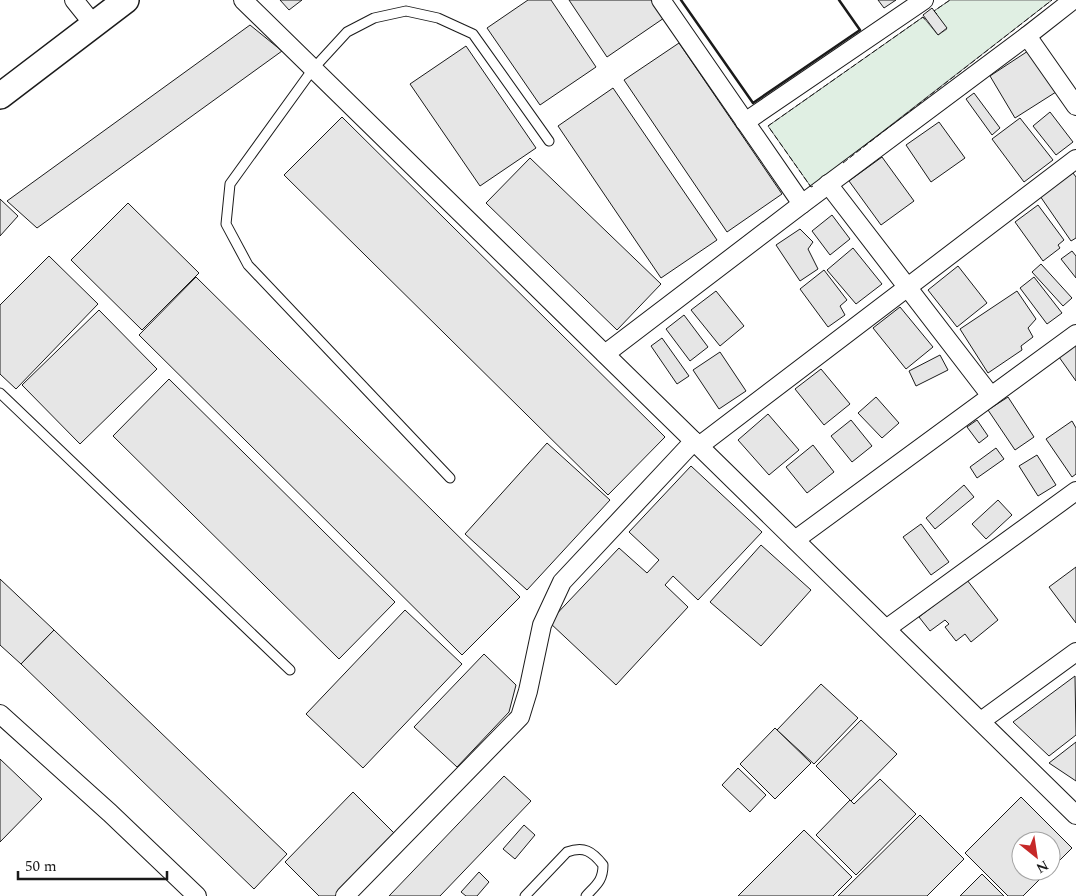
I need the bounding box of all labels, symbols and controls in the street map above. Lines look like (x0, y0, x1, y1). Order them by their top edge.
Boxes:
north arrow (1011, 831, 1061, 881)
scale bar (18, 848, 166, 880)
text: 50 m (25, 855, 57, 878)
text: N (1032, 855, 1052, 879)

